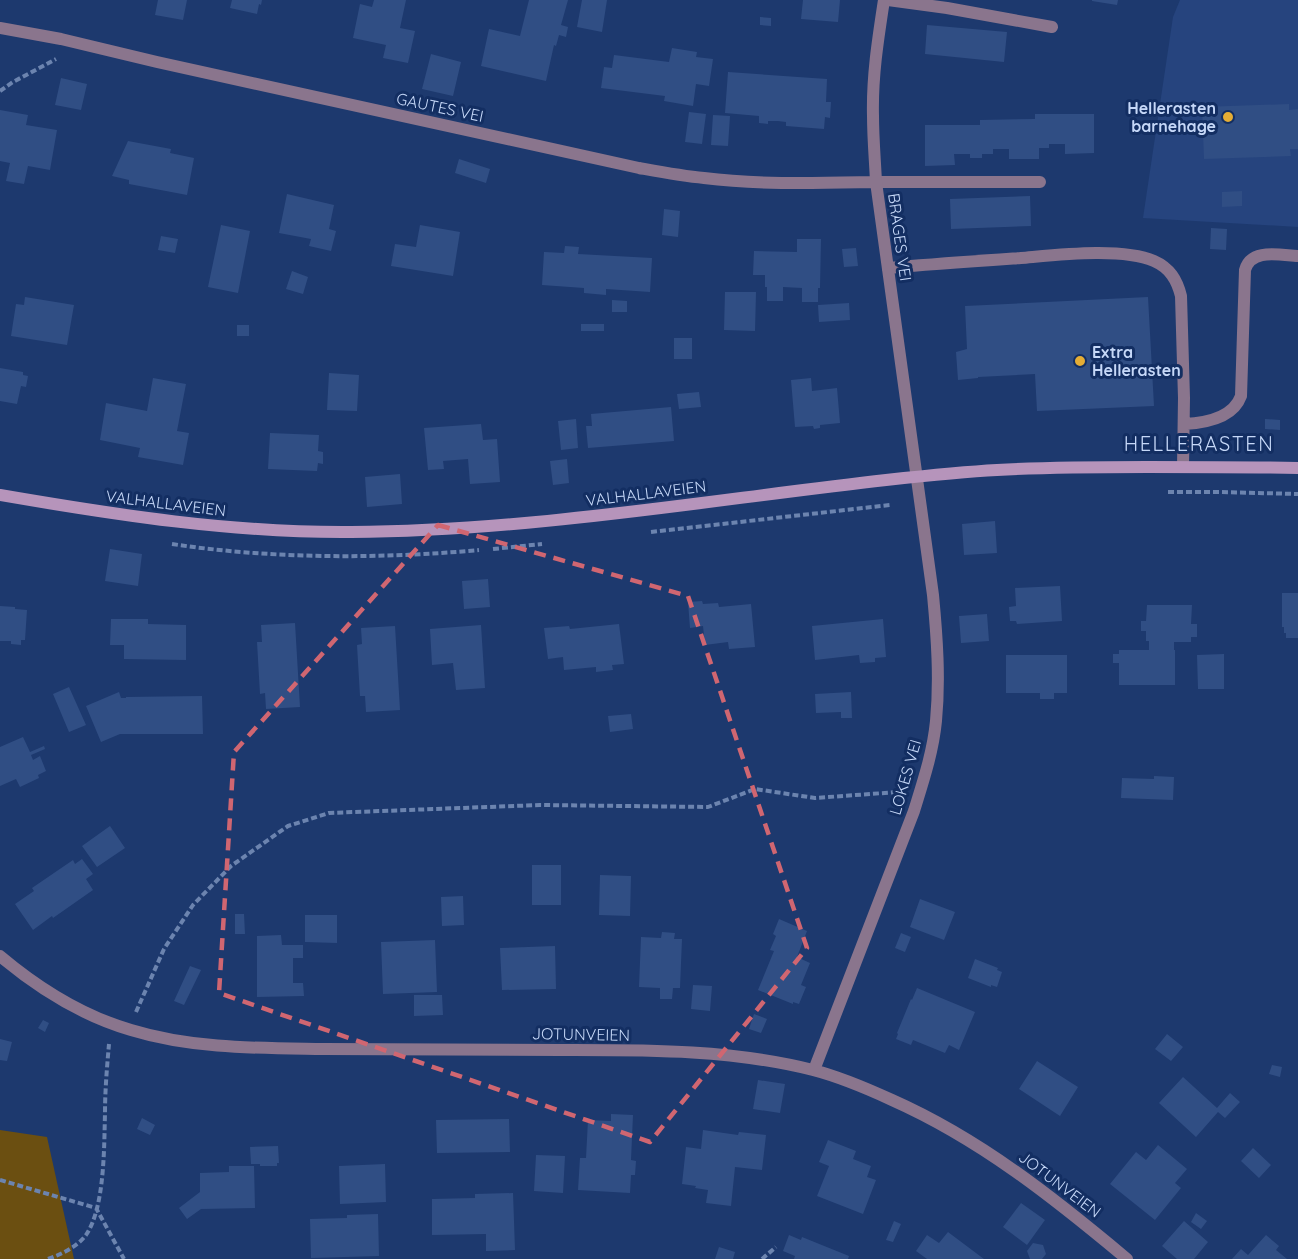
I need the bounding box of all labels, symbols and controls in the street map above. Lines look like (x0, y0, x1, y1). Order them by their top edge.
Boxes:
street label: GAUTES VEI (395, 88, 485, 126)
place label: Hellerasten barnehage (1127, 98, 1216, 136)
marker: Hellerasten barnehage (1221, 110, 1235, 124)
street label: BRAGES VEI (884, 192, 916, 282)
place label: Extra Hellerasten (1092, 342, 1181, 380)
marker: Extra Hellerasten (1073, 354, 1087, 368)
district label: HELLERASTEN (1124, 431, 1274, 456)
street label: VALHALLAVEIEN (585, 476, 707, 510)
street label: VALHALLAVEIEN (105, 486, 227, 520)
street label: LOKES VEI (885, 737, 925, 817)
street label: JOTUNVEIEN (532, 1023, 630, 1045)
street label: JOTUNVEIEN (1015, 1146, 1105, 1222)

